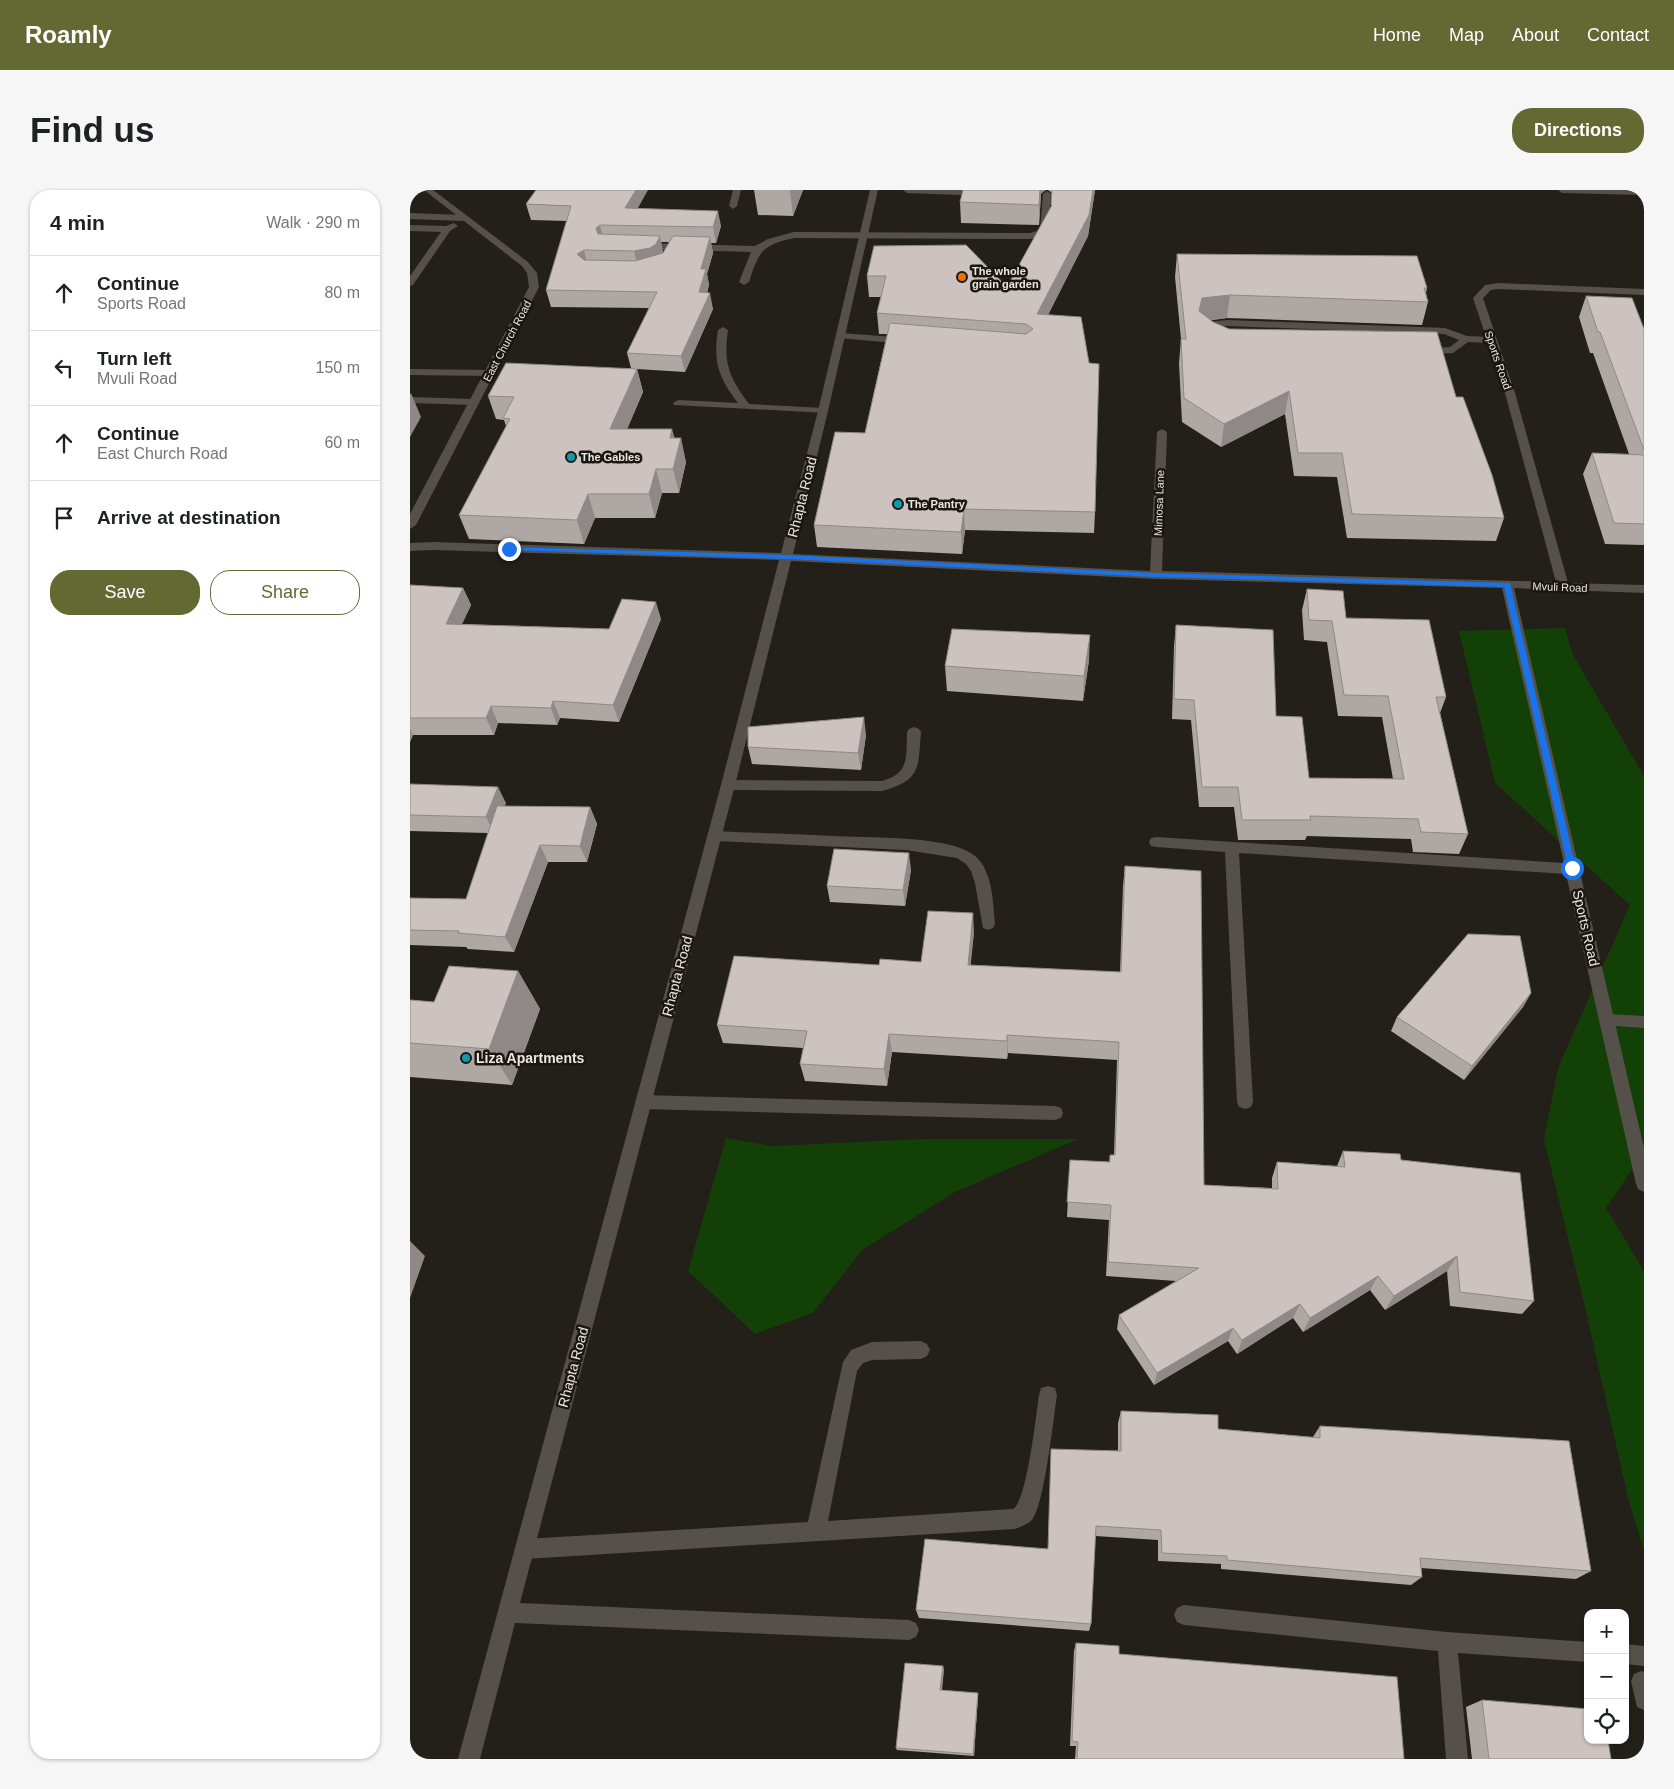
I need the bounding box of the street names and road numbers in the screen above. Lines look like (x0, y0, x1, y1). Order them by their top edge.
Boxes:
street label: East Church Road (481, 298, 533, 384)
street label: Sports Road (1482, 329, 1514, 391)
street label: Rhapta Road (784, 455, 820, 539)
street label: Mimosa Lane (1152, 470, 1166, 536)
street label: Mvuli Road (1532, 580, 1588, 594)
street label: Sports Road (1569, 888, 1603, 968)
street label: Rhapta Road (659, 934, 695, 1018)
street label: Rhapta Road (555, 1325, 591, 1409)

